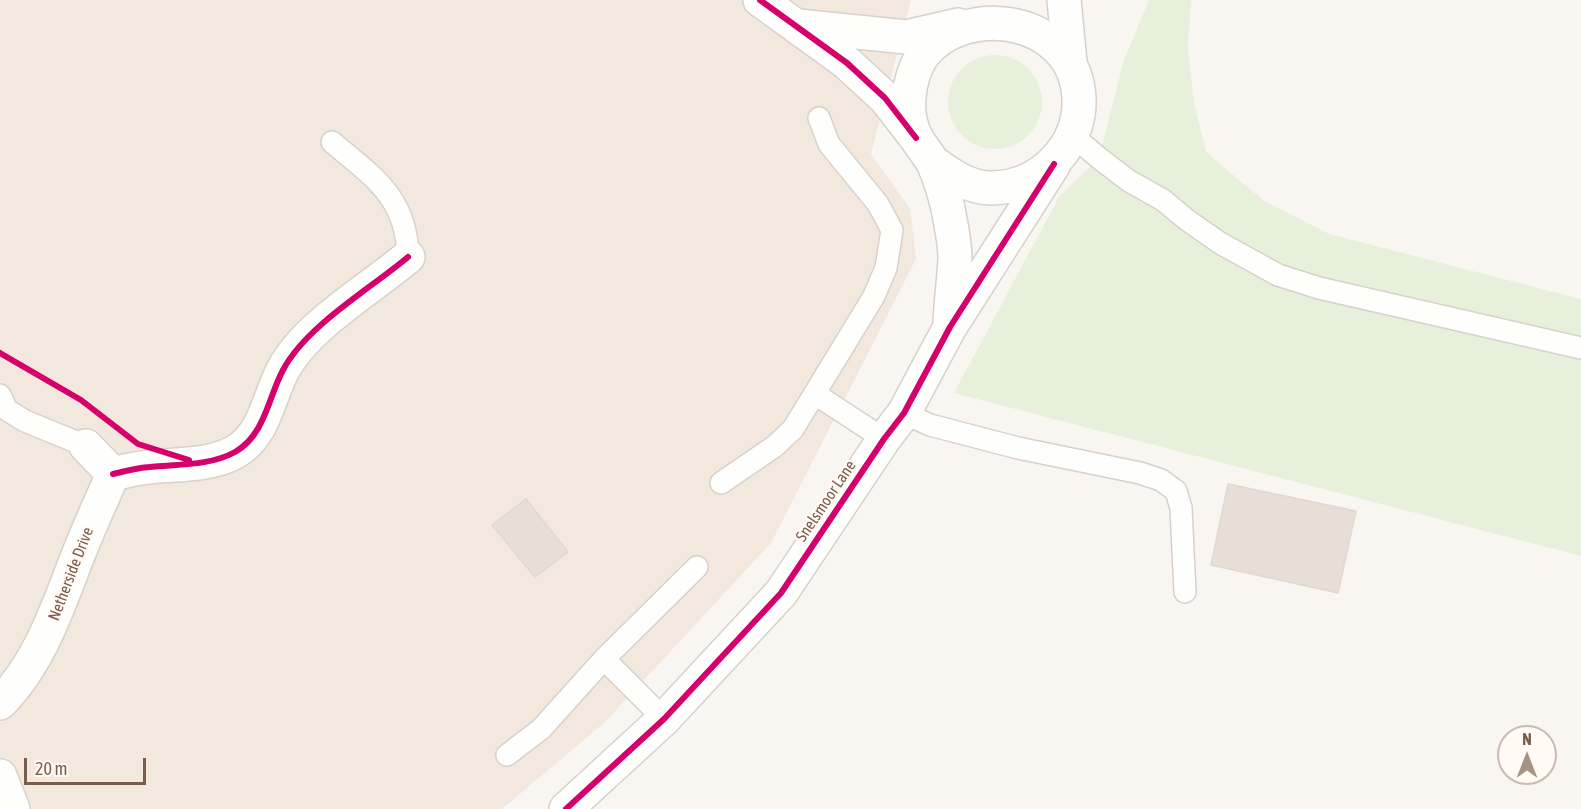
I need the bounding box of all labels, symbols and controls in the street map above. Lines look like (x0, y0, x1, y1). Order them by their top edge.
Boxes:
street label: Snelsmoor Lane (792, 457, 860, 545)
street label: Netherside Drive (44, 525, 98, 623)
north arrow (1497, 725, 1557, 785)
text: N (1522, 730, 1532, 748)
scale bar (27, 746, 148, 784)
text: 20 m (35, 758, 67, 779)

